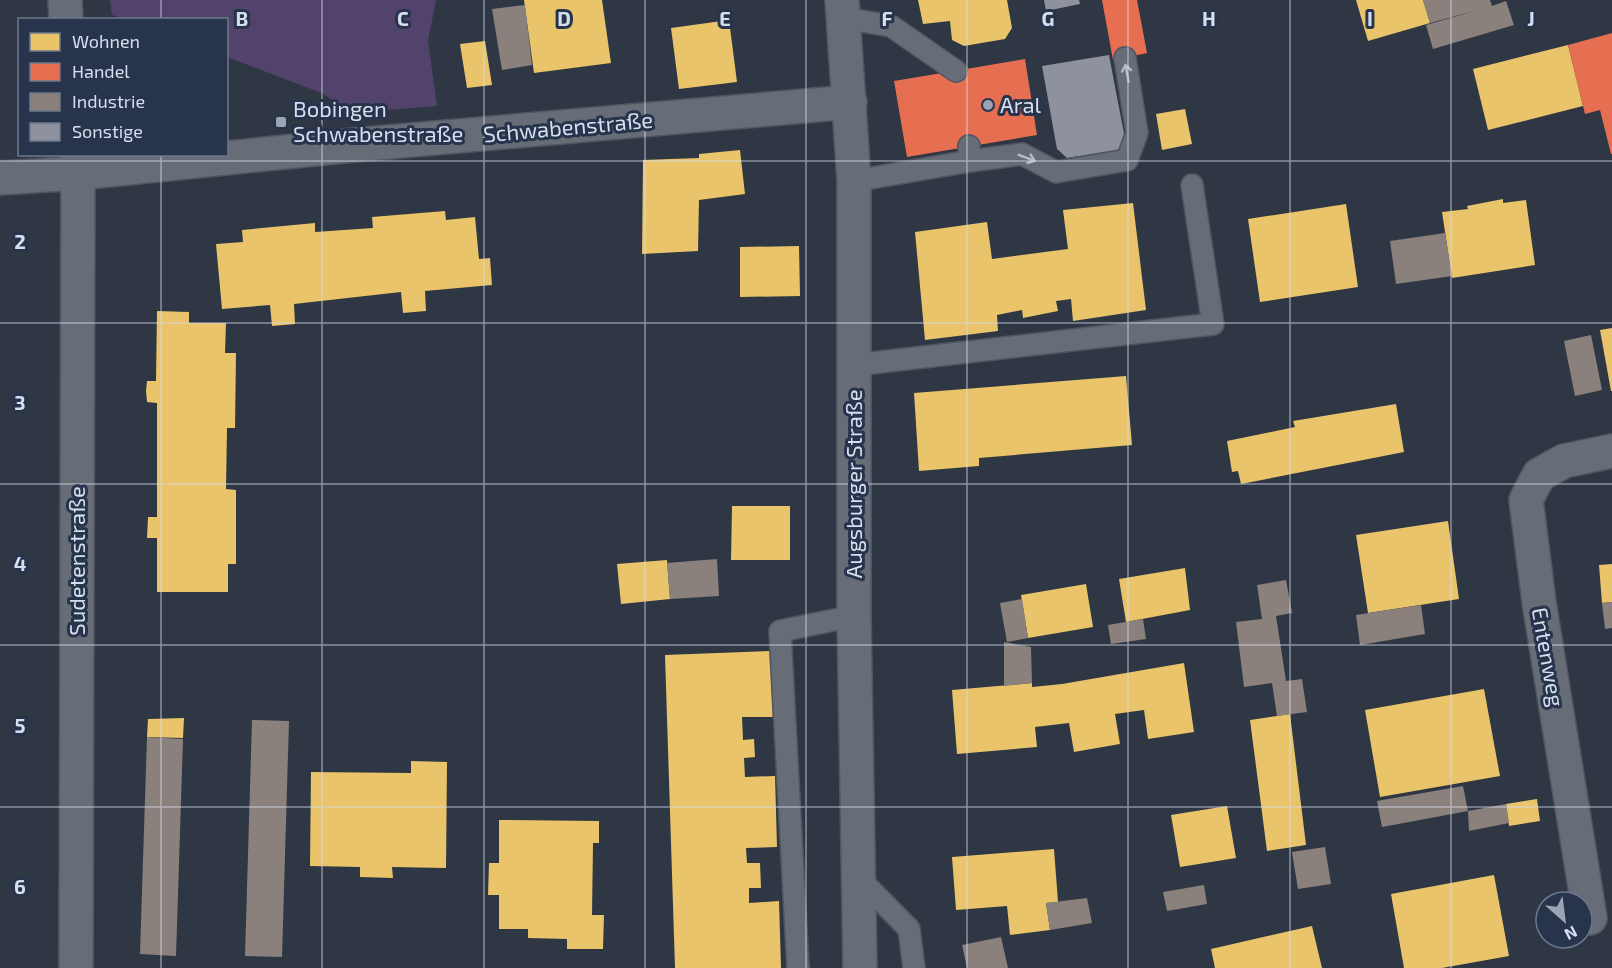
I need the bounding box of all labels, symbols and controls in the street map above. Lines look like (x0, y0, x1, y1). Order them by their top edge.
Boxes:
text: B (236, 6, 248, 30)
text: C (397, 6, 409, 30)
text: D (557, 6, 571, 30)
text: E (719, 6, 731, 30)
text: F (881, 6, 893, 30)
text: G (1042, 6, 1054, 30)
text: H (1202, 6, 1216, 30)
text: I (1367, 6, 1373, 30)
text: J (1527, 6, 1535, 30)
legend (18, 18, 228, 156)
text: Wohnen (72, 30, 140, 52)
text: Handel (72, 60, 130, 82)
one-way arrow (1121, 63, 1132, 83)
text: Industrie (72, 90, 145, 112)
place label: Aral (1000, 91, 1042, 117)
place label: Bobingen Schwabenstraße (293, 95, 463, 146)
marker: Aral (981, 98, 995, 112)
street label: Schwabenstraße (482, 106, 654, 146)
marker: Bobingen Schwabenstraße (274, 115, 288, 129)
text: Sonstige (72, 120, 143, 142)
one-way arrow (1018, 153, 1036, 164)
text: 2 (14, 229, 26, 253)
text: 3 (14, 390, 26, 414)
street label: Augsburger Straße (840, 390, 866, 578)
street label: Sudetenstraße (63, 486, 89, 636)
text: 4 (14, 551, 27, 575)
street label: Entenweg (1527, 605, 1570, 708)
text: 5 (14, 713, 26, 737)
text: 6 (14, 874, 26, 898)
north arrow (1534, 890, 1594, 950)
text: N (1562, 923, 1581, 945)

